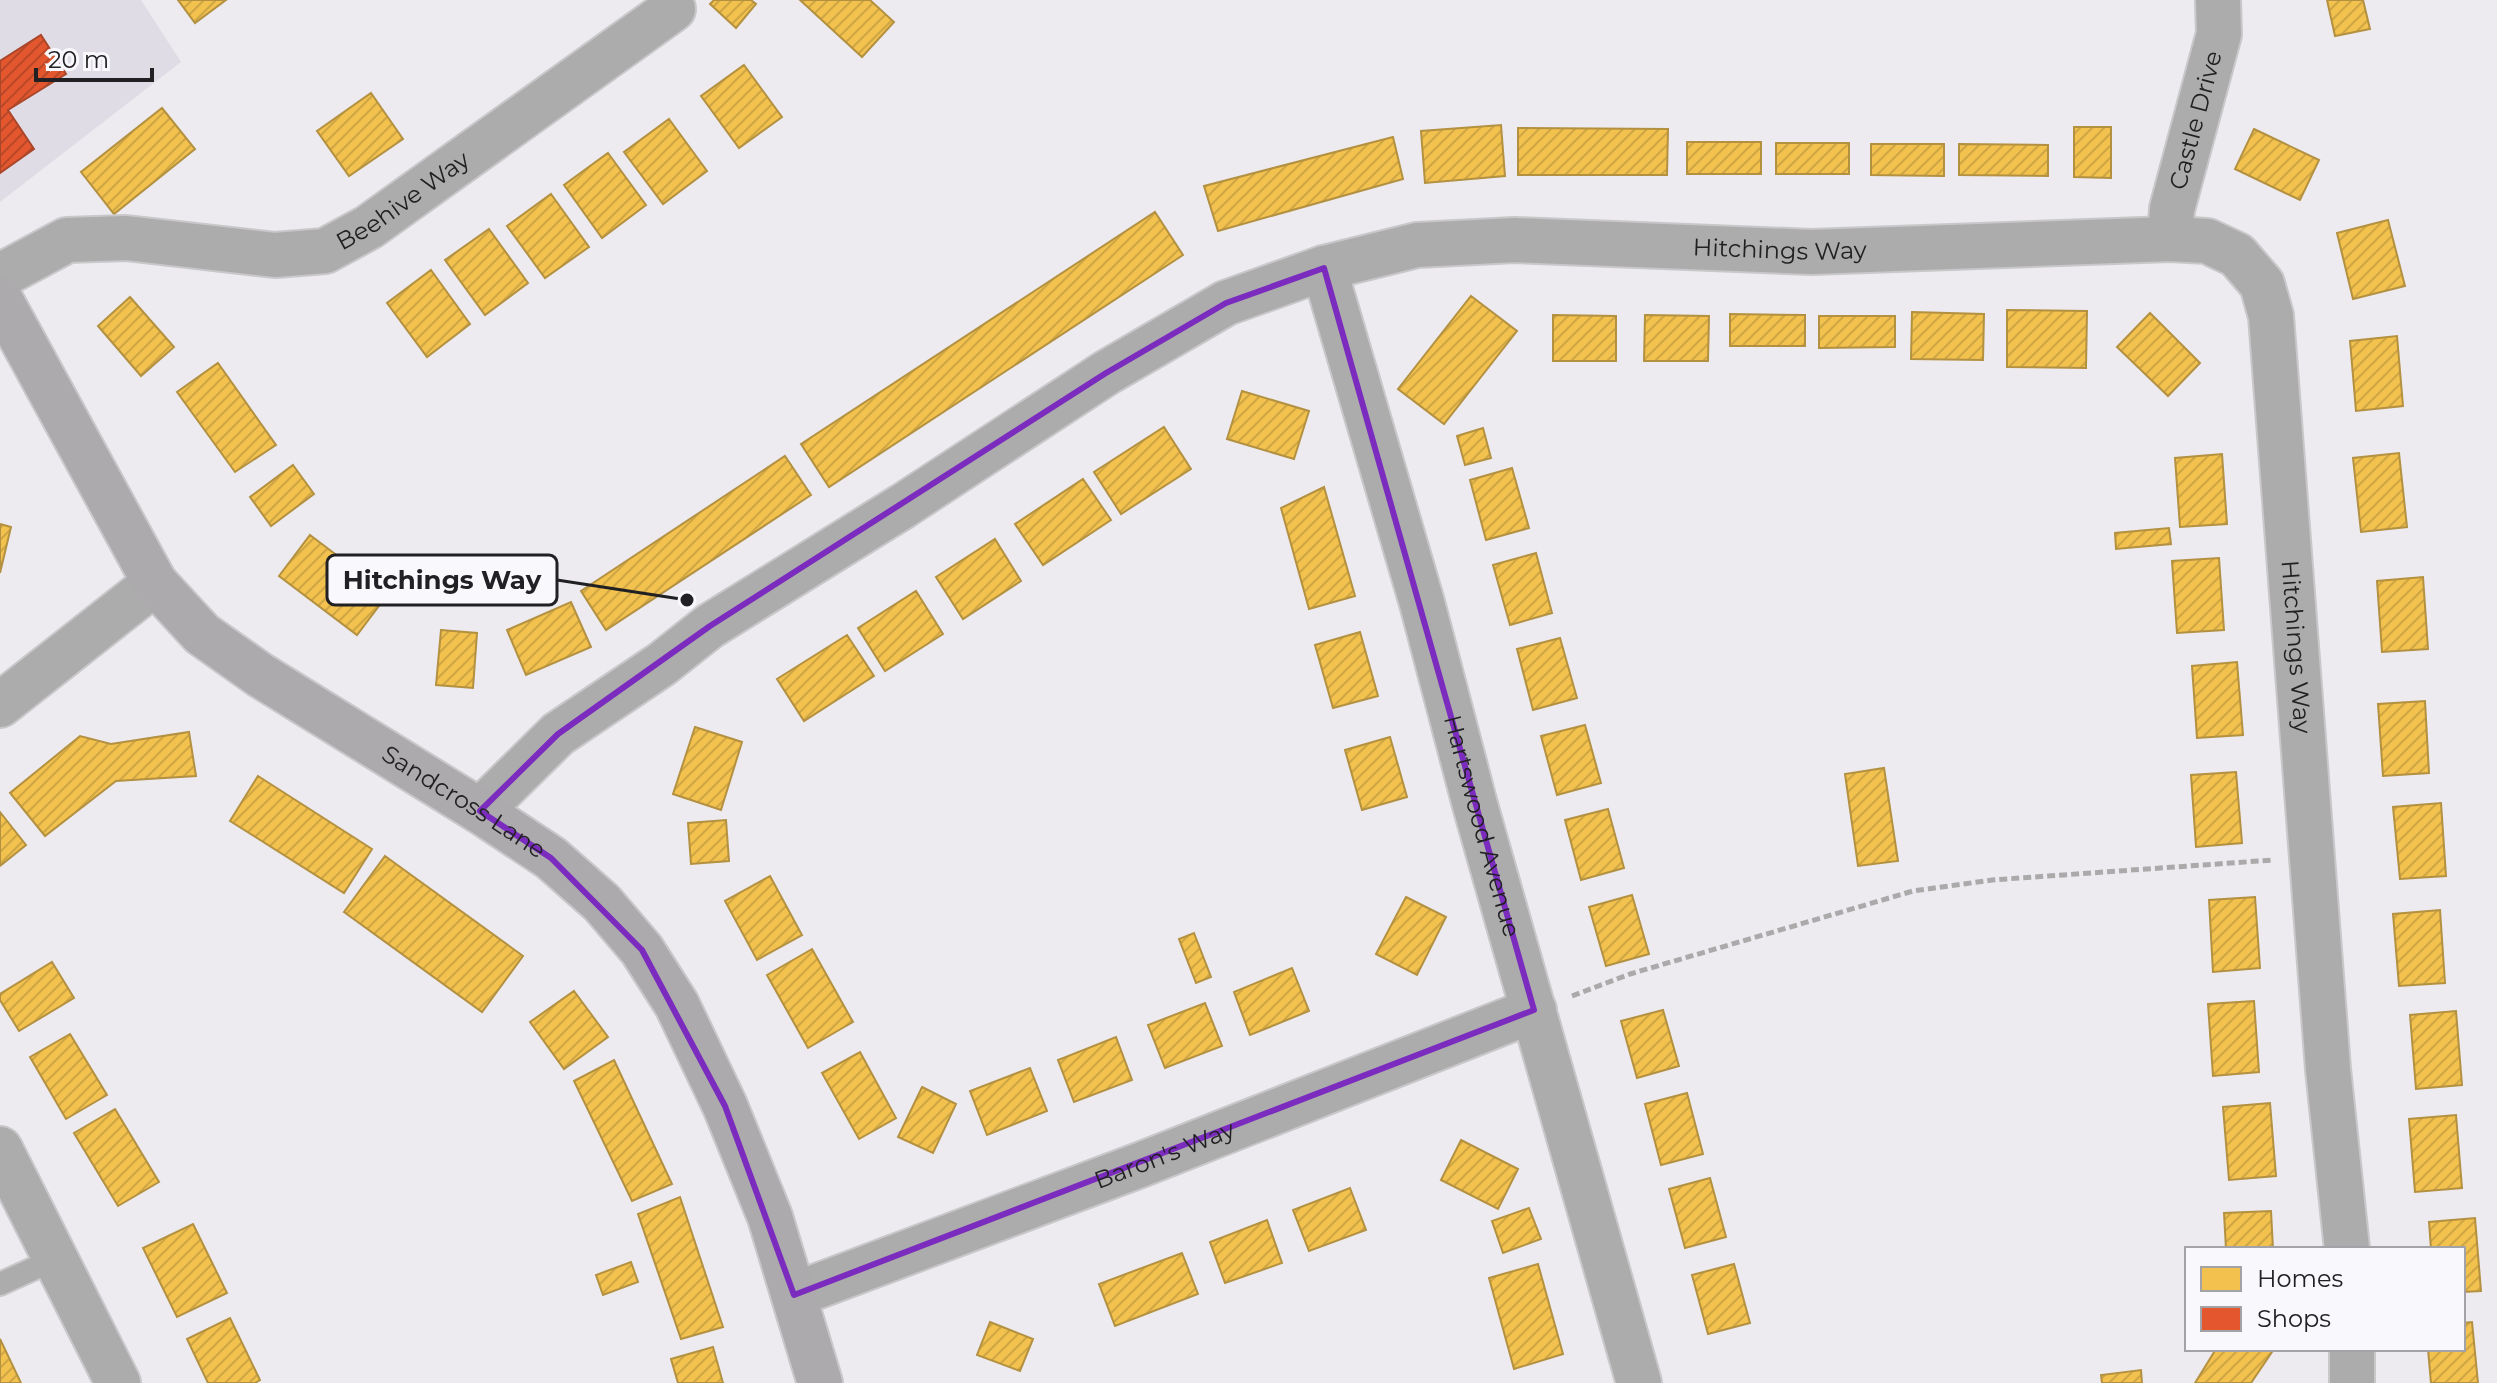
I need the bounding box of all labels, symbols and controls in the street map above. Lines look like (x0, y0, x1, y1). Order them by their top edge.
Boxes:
scale bar (36, 32, 152, 82)
text: 20 m (48, 45, 109, 74)
street label: Castle Drive (2163, 47, 2228, 193)
street label: Beehive Way (331, 145, 475, 256)
street label: Hitchings Way (1692, 232, 1867, 266)
callout: Hitchings Way (327, 555, 557, 605)
street label: Hitchings Way (2276, 559, 2318, 735)
text: Hitchings Way (343, 564, 542, 596)
street label: Hartswood Avenue (1438, 712, 1527, 940)
street label: Sandcross Lane (377, 739, 551, 864)
street label: Baron's Way (1090, 1114, 1238, 1195)
legend (2185, 1247, 2465, 1351)
text: Homes (2257, 1264, 2343, 1293)
text: Shops (2257, 1304, 2331, 1333)

